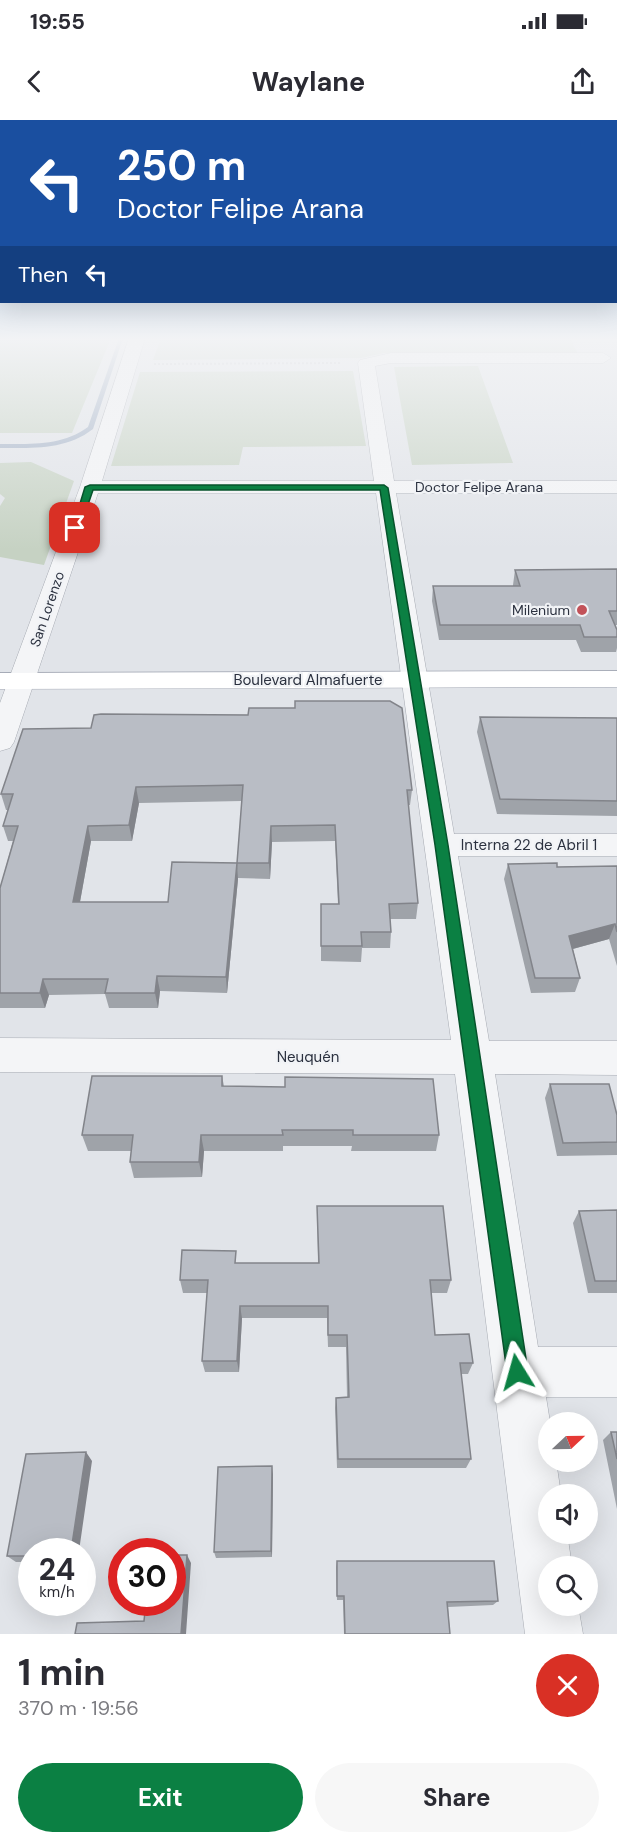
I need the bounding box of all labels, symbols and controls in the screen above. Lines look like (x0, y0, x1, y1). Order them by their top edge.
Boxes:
text: 19:55 (30, 7, 85, 36)
text: Waylane (252, 64, 365, 99)
icon: back (18, 65, 51, 98)
icon: share (566, 65, 599, 98)
text: 250 m (117, 138, 246, 193)
icon: left (18, 144, 96, 222)
text: Doctor Felipe Arana (117, 191, 364, 226)
icon: left (80, 258, 113, 291)
text: Then (18, 260, 68, 289)
street label: Doctor Felipe Arana (415, 478, 543, 496)
pin (49, 502, 100, 553)
icon: arrive (58, 511, 91, 544)
street label: San Lorenzo (26, 569, 68, 649)
place label: Milenium (512, 601, 570, 619)
marker: Milenium (575, 603, 589, 617)
street label: Boulevard Almafuerte (233, 670, 383, 690)
street label: Interna 22 de Abril 1 (461, 835, 597, 855)
street label: Neuquén (277, 1047, 339, 1067)
position arrow (485, 1340, 549, 1404)
north arrow (538, 1412, 598, 1472)
map controls (538, 1412, 598, 1616)
button: sound (538, 1484, 598, 1544)
speed limit sign: 30 (108, 1538, 186, 1616)
text: 24 (39, 1550, 75, 1589)
button: search (538, 1556, 598, 1616)
text: km/h (39, 1582, 75, 1602)
text: 1 min (18, 1649, 106, 1696)
button: close (536, 1654, 599, 1717)
text: 370 m · 19:56 (18, 1695, 139, 1721)
button: Exit (18, 1763, 303, 1832)
button: Share (315, 1763, 599, 1832)

